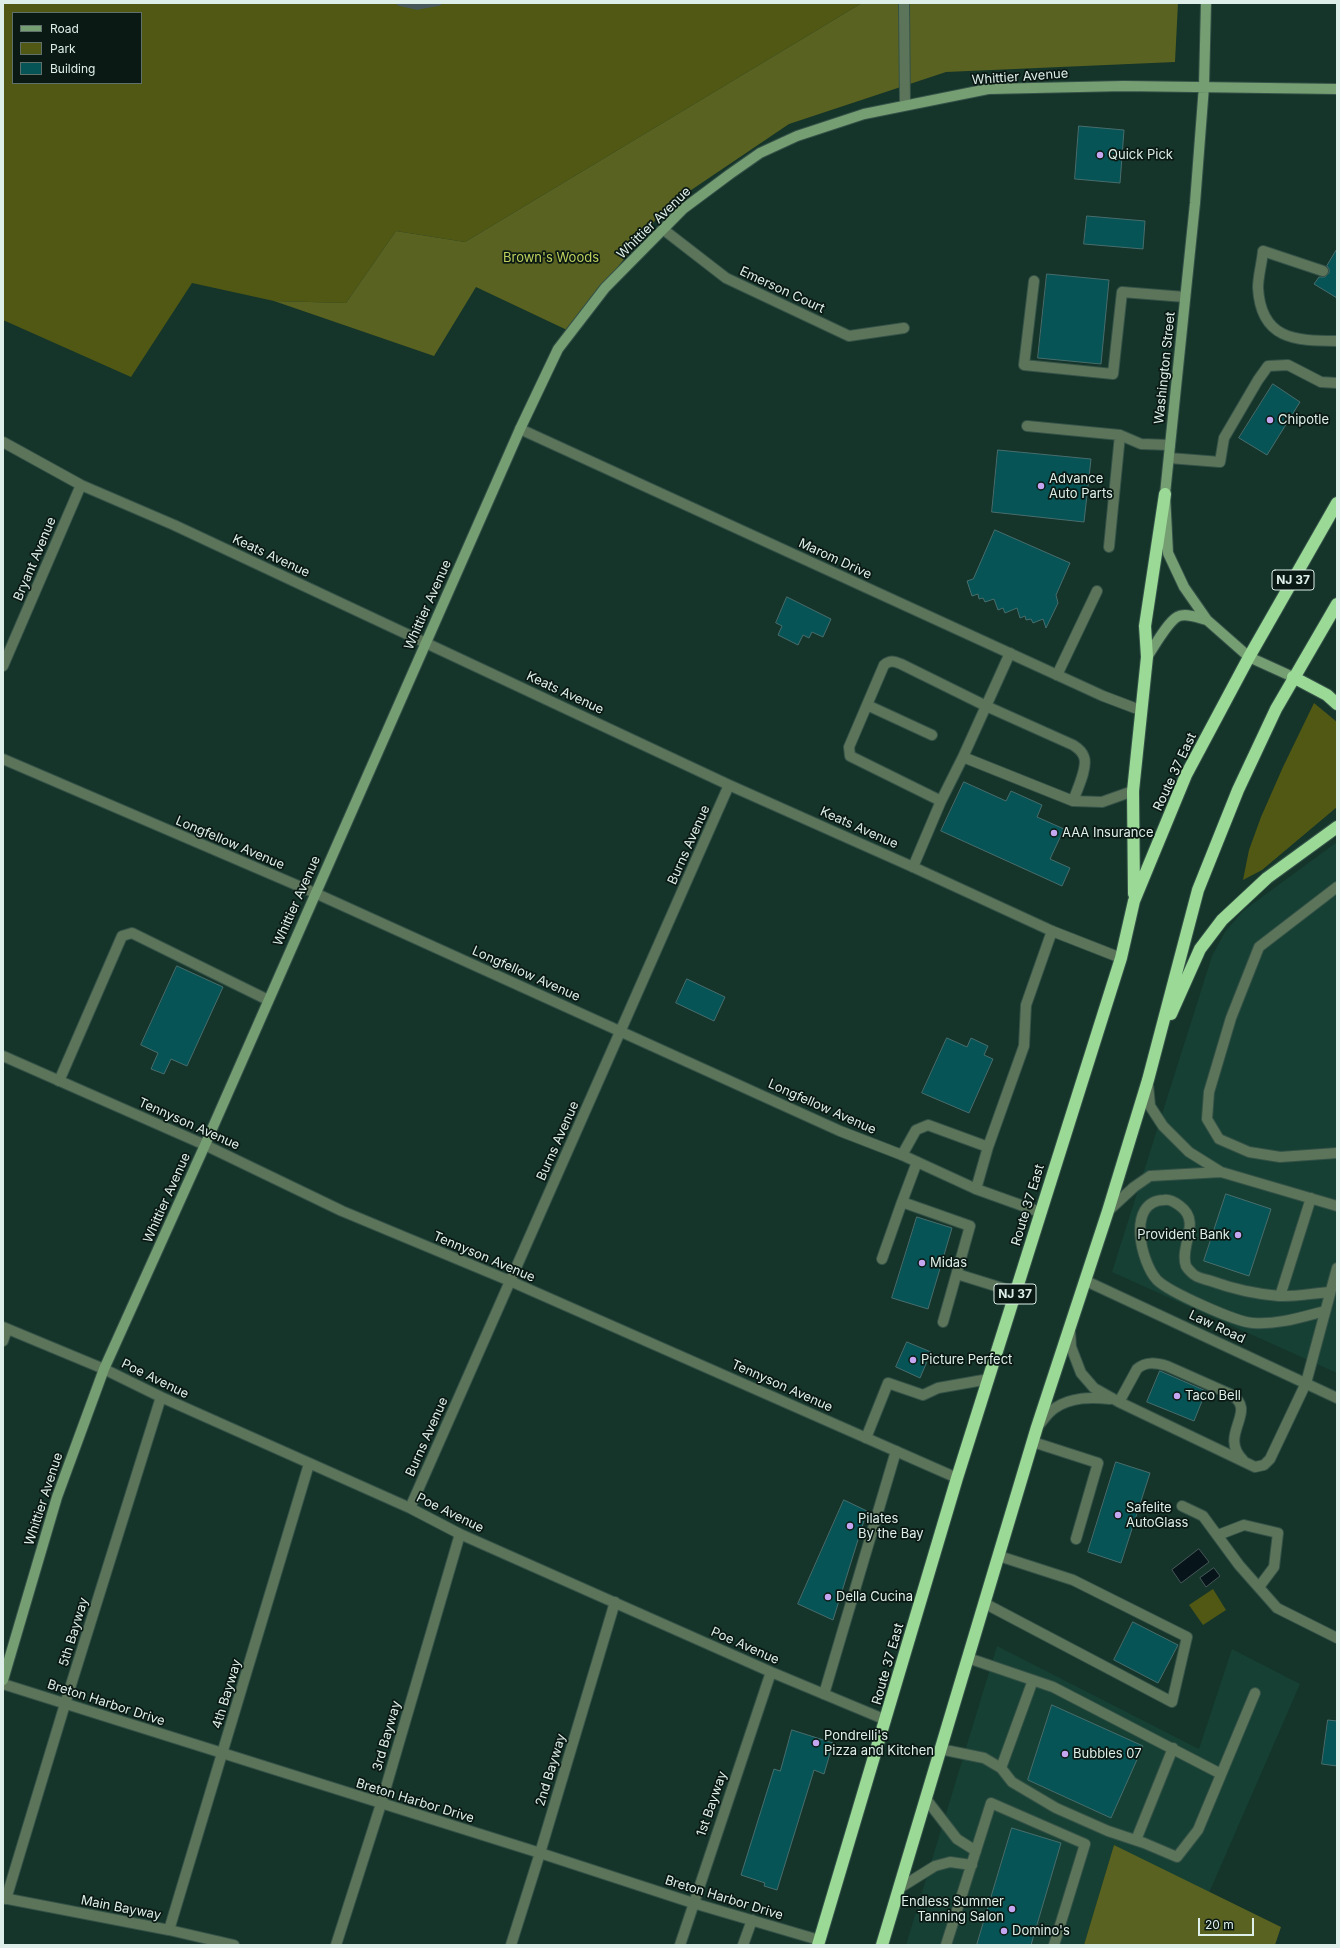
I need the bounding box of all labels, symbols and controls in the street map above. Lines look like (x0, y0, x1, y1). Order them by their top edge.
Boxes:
legend (12, 12, 142, 84)
text: Road (50, 21, 79, 36)
text: Park (50, 41, 76, 56)
text: Building (50, 61, 95, 76)
street label: Whittier Avenue (971, 66, 1069, 88)
place label: Quick Pick (1108, 147, 1173, 163)
marker: Quick Pick (1095, 150, 1105, 160)
street label: Whittier Avenue (614, 184, 694, 262)
park label: Brown's Woods (503, 250, 599, 266)
street label: Emerson Court (737, 263, 827, 317)
street label: Washington Street (1151, 311, 1179, 425)
place label: Chipotle (1278, 412, 1329, 428)
marker: Chipotle (1265, 415, 1275, 425)
place label: Advance Auto Parts (1049, 471, 1113, 502)
marker: Advance Auto Parts (1036, 481, 1046, 491)
street label: Bryant Avenue (10, 515, 60, 603)
street label: Keats Avenue (230, 531, 312, 581)
street label: Marom Drive (796, 535, 874, 583)
street label: Whittier Avenue (401, 558, 455, 652)
road number: NJ 37 (1272, 570, 1314, 590)
street label: Keats Avenue (524, 668, 606, 718)
street label: Route 37 East (1150, 731, 1200, 813)
street label: Burns Avenue (665, 803, 713, 887)
street label: Keats Avenue (818, 804, 900, 852)
street label: Longfellow Avenue (173, 813, 287, 873)
place label: AAA Insurance (1062, 825, 1154, 841)
marker: AAA Insurance (1049, 828, 1059, 838)
street label: Whittier Avenue (270, 854, 324, 948)
street label: Longfellow Avenue (470, 943, 582, 1005)
street label: Longfellow Avenue (766, 1076, 878, 1138)
street label: Tennyson Avenue (136, 1095, 242, 1153)
street label: Burns Avenue (534, 1099, 582, 1183)
street label: Whittier Avenue (140, 1151, 194, 1245)
street label: Route 37 East (1008, 1162, 1048, 1248)
place label: Provident Bank (1137, 1227, 1230, 1243)
street label: Tennyson Avenue (431, 1229, 537, 1285)
marker: Provident Bank (1233, 1230, 1243, 1240)
place label: Midas (930, 1255, 967, 1271)
marker: Midas (917, 1258, 927, 1268)
road number: NJ 37 (994, 1284, 1036, 1304)
street label: Law Road (1186, 1307, 1248, 1347)
place label: Picture Perfect (921, 1352, 1012, 1368)
marker: Picture Perfect (908, 1355, 918, 1365)
street label: Poe Avenue (119, 1356, 191, 1402)
street label: Tennyson Avenue (729, 1357, 835, 1415)
place label: Taco Bell (1185, 1388, 1241, 1404)
marker: Taco Bell (1172, 1391, 1182, 1401)
street label: Burns Avenue (403, 1395, 451, 1479)
street label: Whittier Avenue (22, 1451, 66, 1547)
street label: Poe Avenue (414, 1490, 486, 1536)
place label: Safelite AutoGlass (1126, 1500, 1188, 1531)
marker: Safelite AutoGlass (1113, 1510, 1123, 1520)
place label: Pilates By the Bay (858, 1511, 924, 1542)
marker: Pilates By the Bay (845, 1521, 855, 1531)
place label: Della Cucina (836, 1589, 913, 1605)
marker: Della Cucina (823, 1592, 833, 1602)
street label: 5th Bayway (56, 1596, 92, 1668)
street label: Route 37 East (869, 1621, 907, 1707)
street label: Poe Avenue (709, 1624, 781, 1668)
street label: 4th Bayway (209, 1657, 245, 1731)
street label: Breton Harbor Drive (45, 1677, 167, 1729)
street label: 3rd Bayway (370, 1699, 404, 1773)
place label: Pondrelli's Pizza and Kitchen (824, 1728, 934, 1759)
street label: 2nd Bayway (533, 1732, 569, 1808)
marker: Pondrelli's Pizza and Kitchen (811, 1738, 821, 1748)
place label: Bubbles 07 (1073, 1746, 1142, 1762)
marker: Bubbles 07 (1060, 1749, 1070, 1759)
street label: 1st Bayway (694, 1769, 730, 1839)
street label: Breton Harbor Drive (354, 1776, 476, 1826)
street label: Breton Harbor Drive (663, 1873, 785, 1923)
street label: Main Bayway (80, 1893, 162, 1923)
place label: Endless Summer Tanning Salon (901, 1894, 1004, 1925)
marker: Endless Summer Tanning Salon (1007, 1904, 1017, 1914)
scale bar (1200, 1910, 1256, 1936)
text: 20 m (1205, 1917, 1234, 1932)
place label: Domino's (1012, 1923, 1070, 1939)
marker: Domino's (999, 1926, 1009, 1936)

